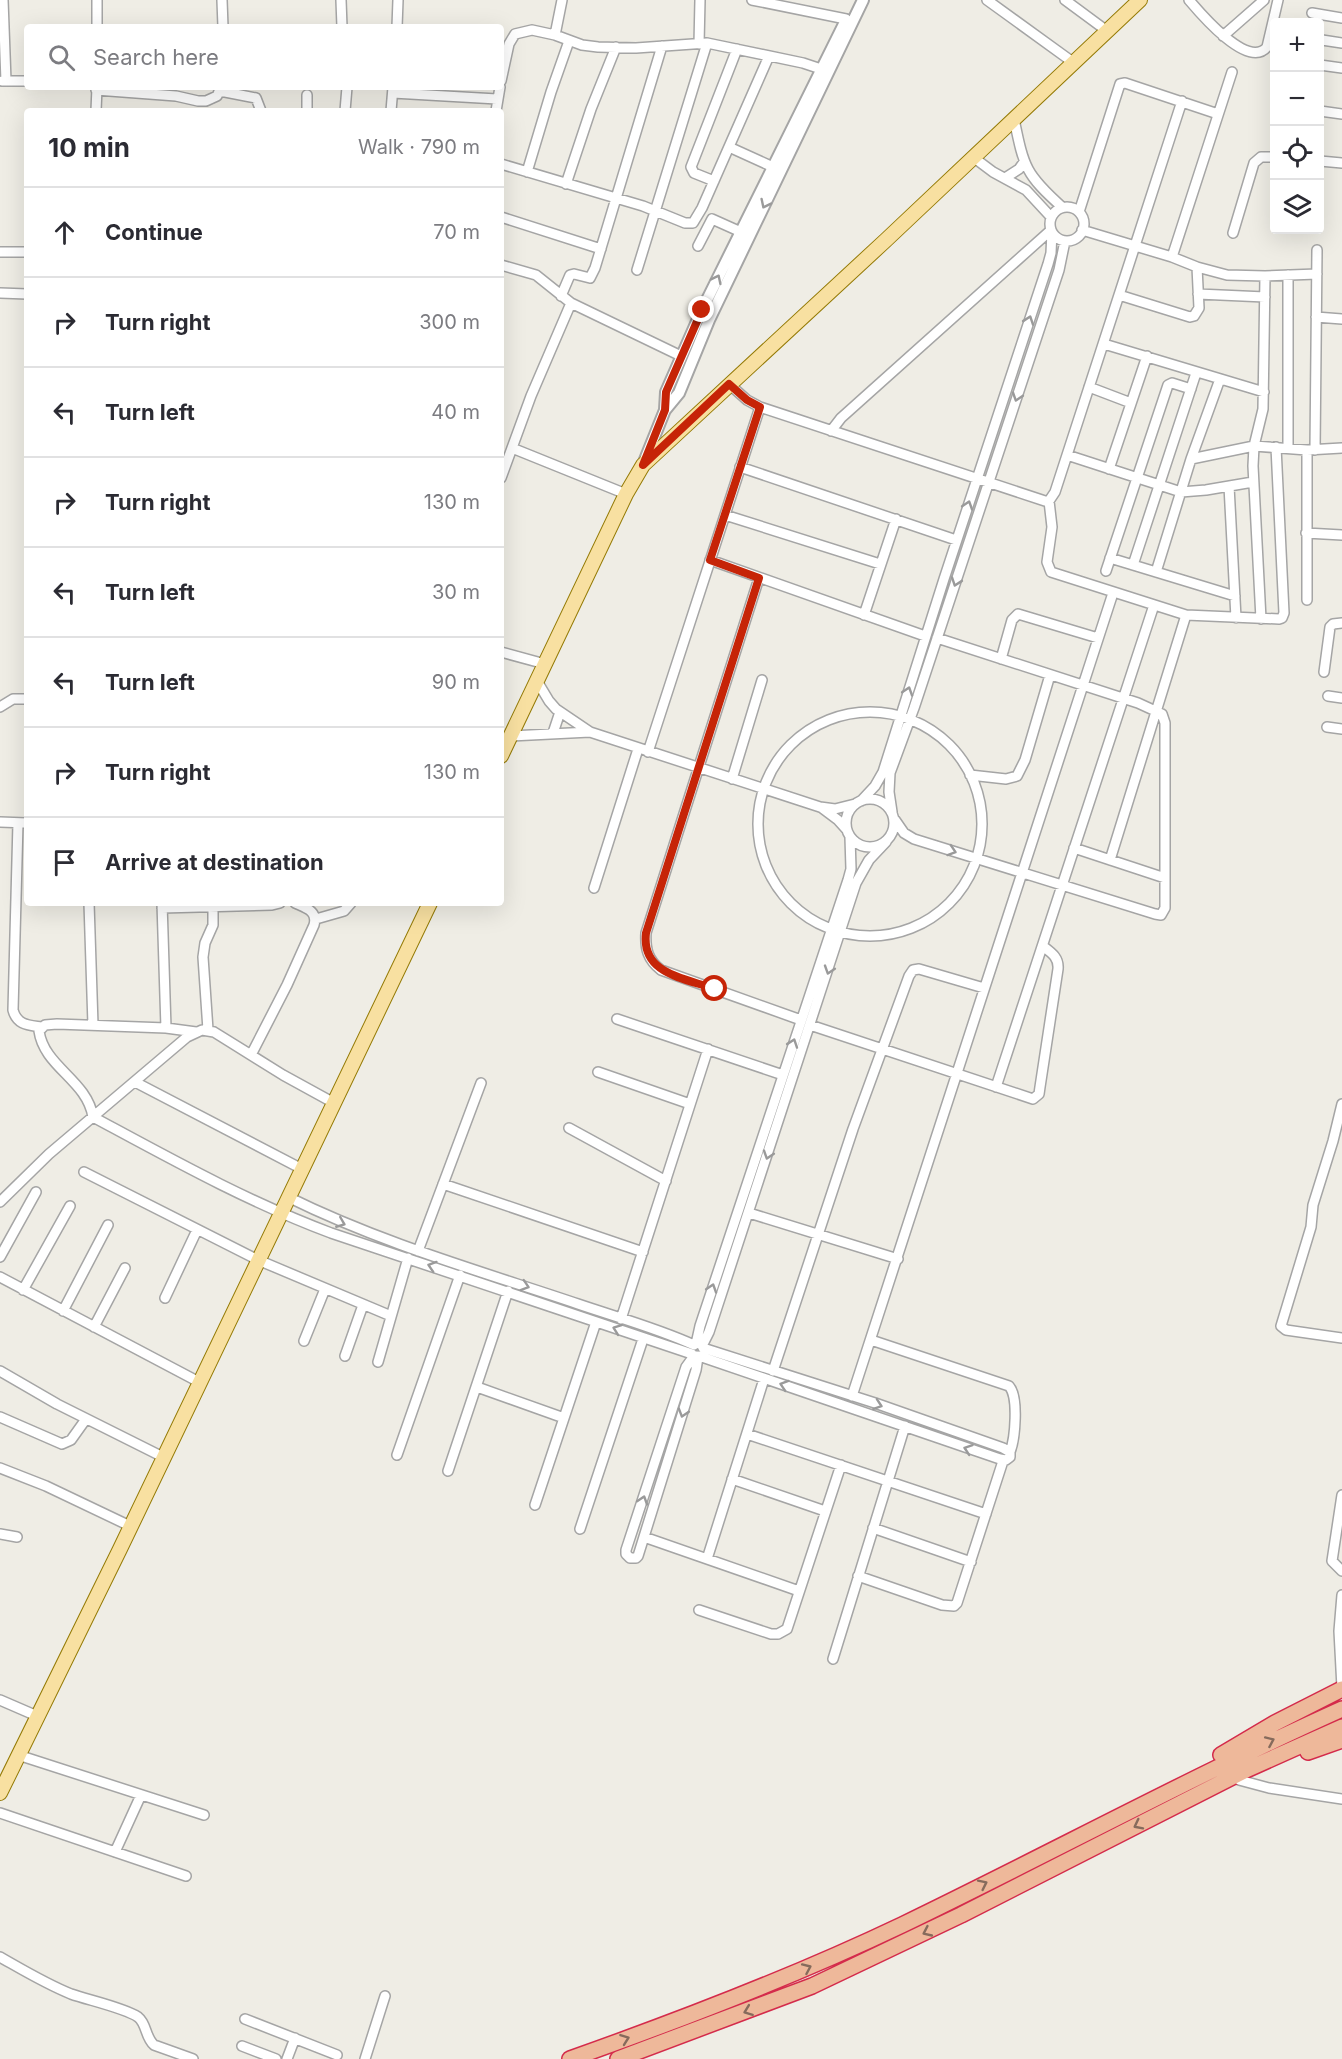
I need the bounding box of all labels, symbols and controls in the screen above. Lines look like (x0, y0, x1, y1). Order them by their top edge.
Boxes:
map controls (1270, 18, 1324, 234)
button: + (1270, 18, 1324, 72)
search box (24, 24, 504, 90)
icon: search (45, 41, 78, 74)
text: Search here (93, 44, 219, 70)
button: − (1270, 72, 1324, 126)
button: locate (1270, 126, 1324, 180)
text: 10 min (48, 132, 130, 163)
text: Walk · 790 m (358, 135, 480, 159)
button: layers (1270, 180, 1324, 234)
one-way arrow (761, 198, 773, 209)
icon: ahead (48, 216, 81, 249)
text: Continue (105, 219, 203, 245)
text: 70 m (433, 220, 480, 244)
one-way arrow (710, 274, 721, 285)
route end (688, 296, 714, 322)
icon: right (48, 306, 81, 339)
text: Turn right (105, 309, 211, 335)
text: 300 m (419, 310, 480, 334)
one-way arrow (1022, 315, 1035, 326)
one-way arrow (1012, 391, 1024, 402)
icon: left (48, 396, 81, 429)
text: Turn left (105, 399, 195, 425)
text: 40 m (431, 400, 480, 424)
icon: right (48, 486, 81, 519)
text: Turn right (105, 489, 211, 515)
text: 130 m (424, 490, 480, 514)
one-way arrow (961, 500, 973, 511)
icon: left (48, 576, 81, 609)
one-way arrow (950, 576, 963, 587)
text: Turn left (105, 579, 195, 605)
text: 30 m (432, 580, 480, 604)
icon: left (48, 666, 81, 699)
text: Turn left (105, 669, 195, 695)
text: 90 m (432, 670, 480, 694)
one-way arrow (901, 686, 913, 697)
icon: right (48, 756, 81, 789)
text: Turn right (105, 759, 211, 785)
text: 130 m (424, 760, 480, 784)
one-way arrow (946, 844, 957, 856)
icon: arrive (48, 846, 81, 879)
text: Arrive at destination (105, 849, 324, 875)
one-way arrow (823, 964, 836, 975)
route start (701, 975, 727, 1001)
one-way arrow (786, 1038, 799, 1049)
one-way arrow (763, 1149, 775, 1160)
one-way arrow (334, 1216, 345, 1228)
one-way arrow (427, 1261, 438, 1273)
one-way arrow (519, 1279, 530, 1291)
one-way arrow (705, 1283, 717, 1294)
one-way arrow (612, 1324, 623, 1337)
one-way arrow (779, 1380, 790, 1393)
one-way arrow (872, 1397, 883, 1410)
one-way arrow (678, 1407, 691, 1418)
one-way arrow (963, 1443, 974, 1456)
one-way arrow (636, 1495, 648, 1506)
one-way arrow (1264, 1737, 1275, 1749)
one-way arrow (1134, 1818, 1144, 1829)
one-way arrow (977, 1880, 988, 1892)
one-way arrow (922, 1925, 933, 1936)
one-way arrow (801, 1963, 812, 1975)
one-way arrow (744, 2004, 755, 2016)
one-way arrow (620, 2034, 630, 2047)

